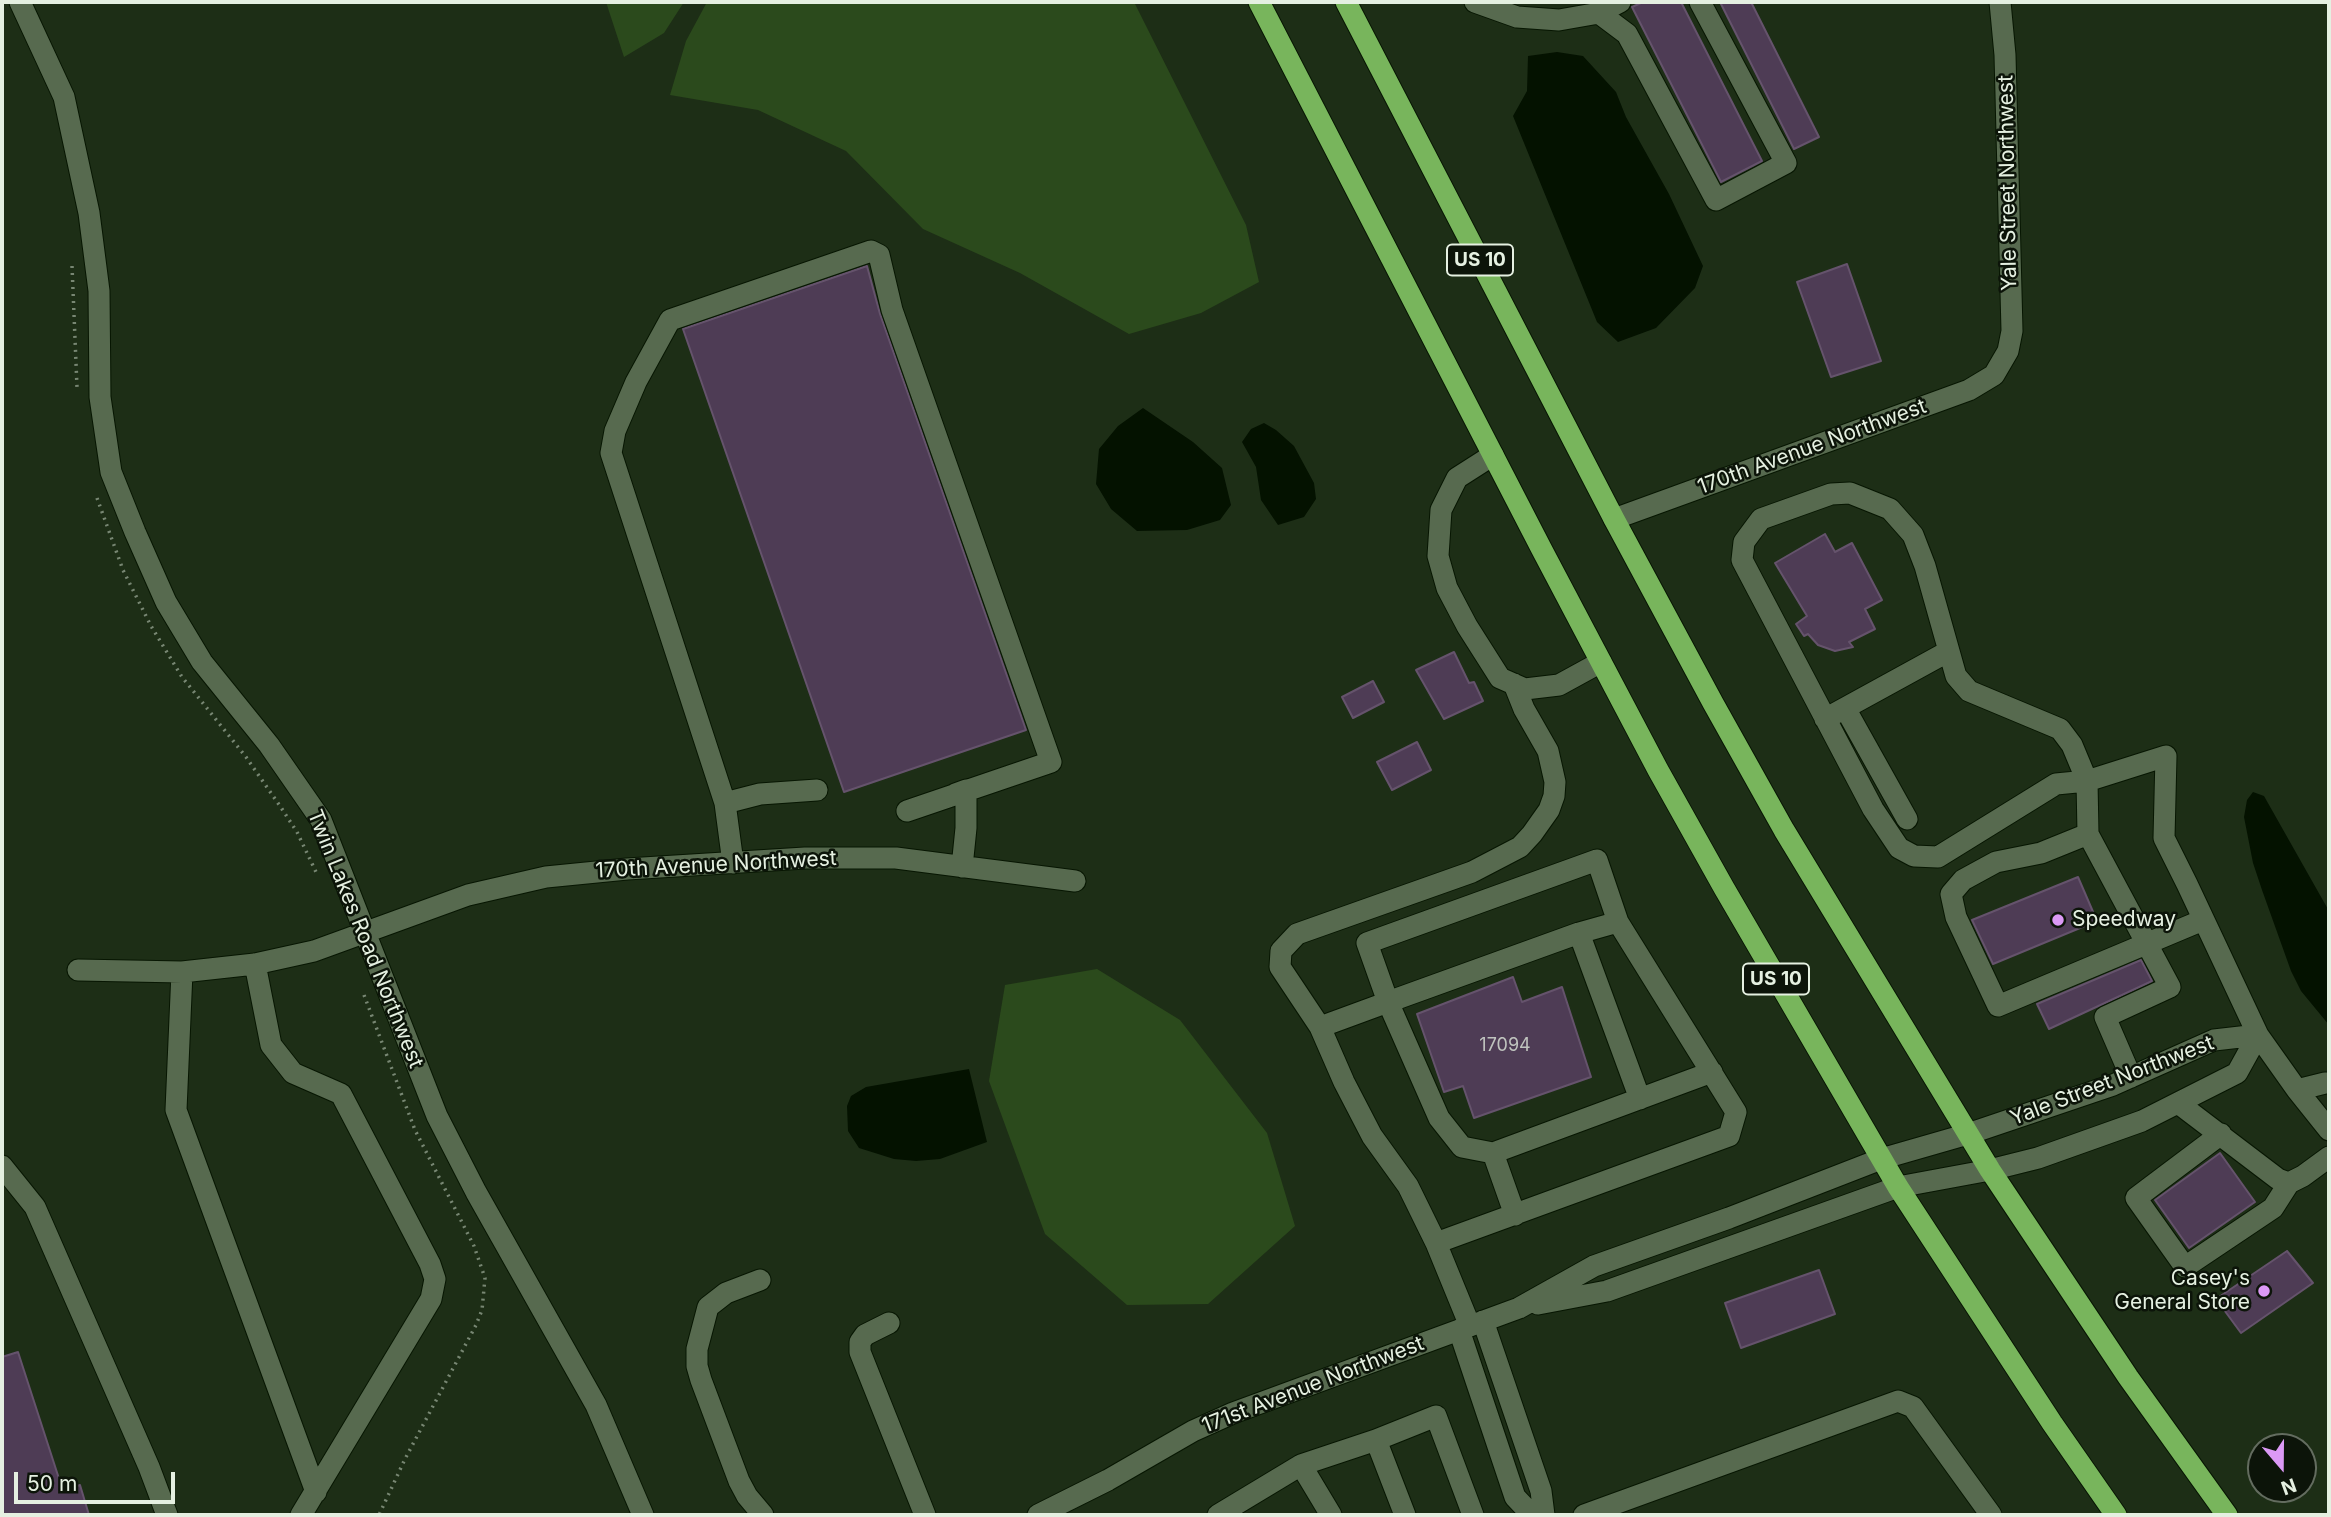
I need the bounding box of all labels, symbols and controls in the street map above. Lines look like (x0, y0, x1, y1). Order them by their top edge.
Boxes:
street label: Yale Street Northwest (1994, 75, 2022, 291)
road number: US 10 (1447, 244, 1513, 276)
street label: 170th Avenue Northwest (1694, 394, 1930, 500)
street label: Twin Lakes Road Northwest (302, 806, 428, 1072)
street label: 170th Avenue Northwest (595, 846, 837, 884)
place label: Speedway (2072, 907, 2176, 933)
marker: Speedway (2050, 912, 2066, 928)
road number: US 10 (1743, 964, 1809, 995)
street label: Yale Street Northwest (2007, 1031, 2217, 1131)
house number: 17094 (1479, 1035, 1531, 1057)
place label: Casey's General Store (2114, 1266, 2250, 1316)
marker: Casey's General Store (2256, 1283, 2272, 1299)
street label: 171st Avenue Northwest (1199, 1331, 1427, 1439)
north arrow (2247, 1433, 2317, 1503)
scale bar (18, 1458, 178, 1502)
text: 50 m (27, 1471, 77, 1496)
text: N (2278, 1473, 2299, 1500)

